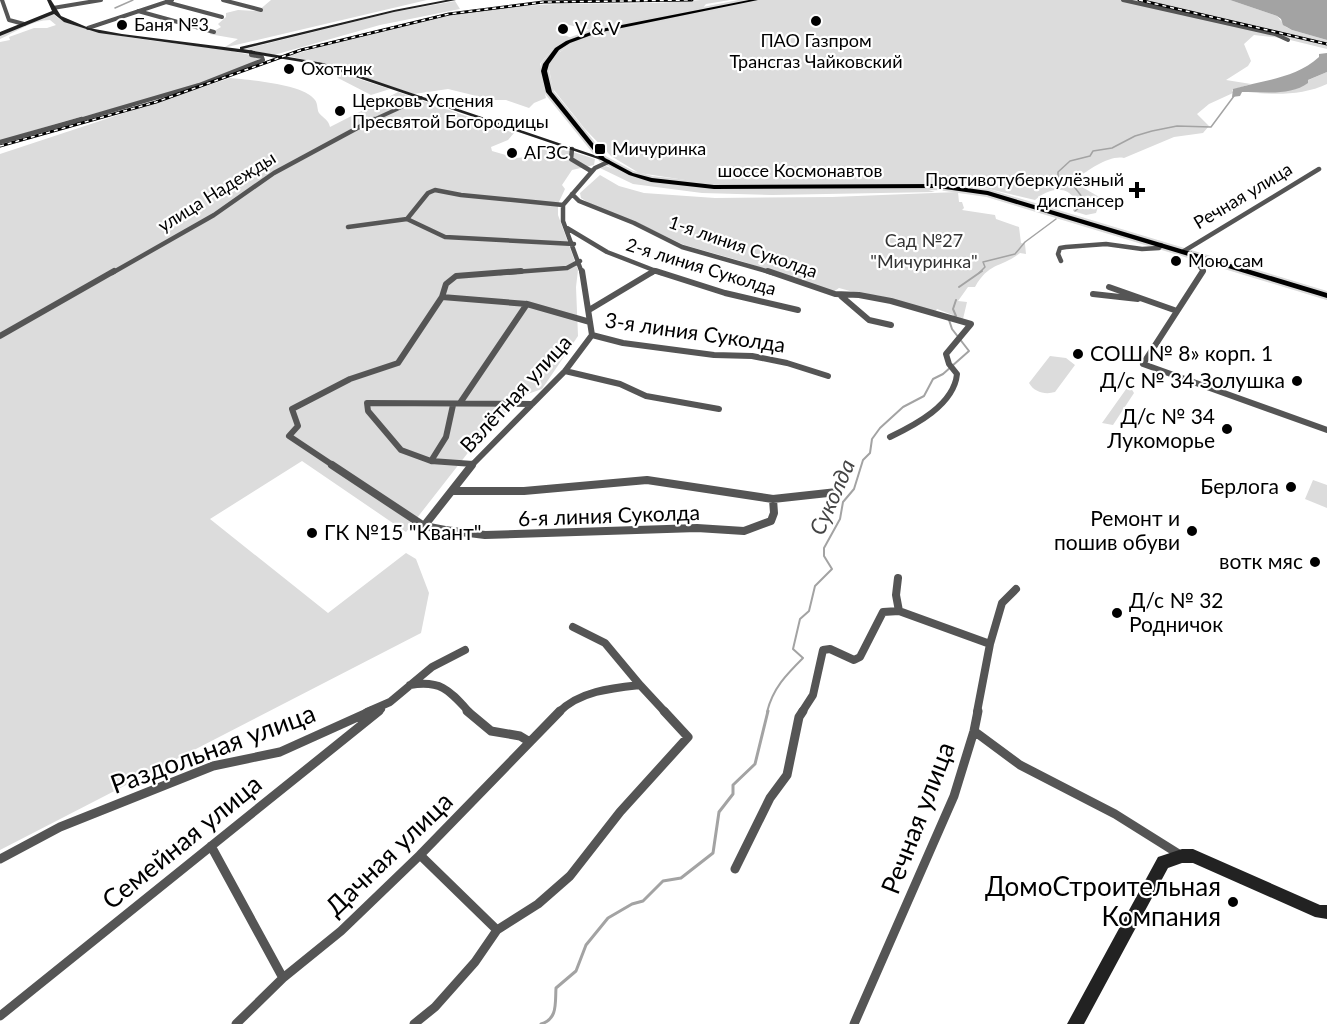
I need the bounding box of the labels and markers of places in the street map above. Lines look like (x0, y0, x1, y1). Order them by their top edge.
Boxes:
place label: Баня №3 (134, 13, 209, 35)
marker: ПАО Газпром Трансгаз Чайковский (809, 14, 823, 28)
place label: V & V (575, 17, 621, 39)
marker: Баня №3 (115, 18, 129, 32)
marker: V & V (556, 22, 570, 36)
place label: ПАО Газпром Трансгаз Чайковский (729, 29, 903, 72)
place label: Охотник (301, 57, 373, 79)
marker: Охотник (282, 62, 296, 76)
place label: Церковь Успения Пресвятой Богородицы (352, 89, 549, 132)
marker: Церковь Успения Пресвятой Богородицы (333, 104, 347, 118)
place label: Мичуринка (612, 137, 706, 159)
place label: АГЗС (524, 141, 568, 163)
marker: Мичуринка (593, 142, 607, 156)
marker: АГЗС (505, 146, 519, 160)
place label: Противотуберкулёзный диспансер (925, 168, 1124, 211)
marker: Противотуберкулёзный диспансер (1128, 181, 1146, 199)
place label: Мою сам (1188, 249, 1264, 271)
marker: Мою сам (1169, 254, 1183, 268)
place label: СОШ № 8» корп. 1 (1090, 340, 1273, 365)
marker: СОШ № 8» корп. 1 (1071, 347, 1085, 361)
place label: Д/с № 34 Золушка (1100, 367, 1285, 392)
marker: Д/с № 34 Золушка (1290, 374, 1304, 388)
place label: Д/с № 34 Лукоморье (1106, 403, 1215, 452)
marker: Д/с № 34 Лукоморье (1220, 422, 1234, 436)
place label: Берлога (1200, 473, 1279, 498)
marker: Берлога (1284, 480, 1298, 494)
place label: Ремонт и пошив обуви (1054, 505, 1180, 554)
place label: ГК №15 "Квант" (324, 519, 482, 544)
marker: Ремонт и пошив обуви (1185, 524, 1199, 538)
marker: ГК №15 "Квант" (305, 526, 319, 540)
place label: вотк мяс (1219, 548, 1303, 573)
marker: вотк мяс (1308, 555, 1322, 569)
place label: Д/с № 32 Родничок (1129, 587, 1224, 636)
marker: Д/с № 32 Родничок (1110, 606, 1124, 620)
place label: ДомоСтроительная Компания (985, 870, 1221, 932)
marker: ДомоСтроительная Компания (1226, 895, 1240, 909)

